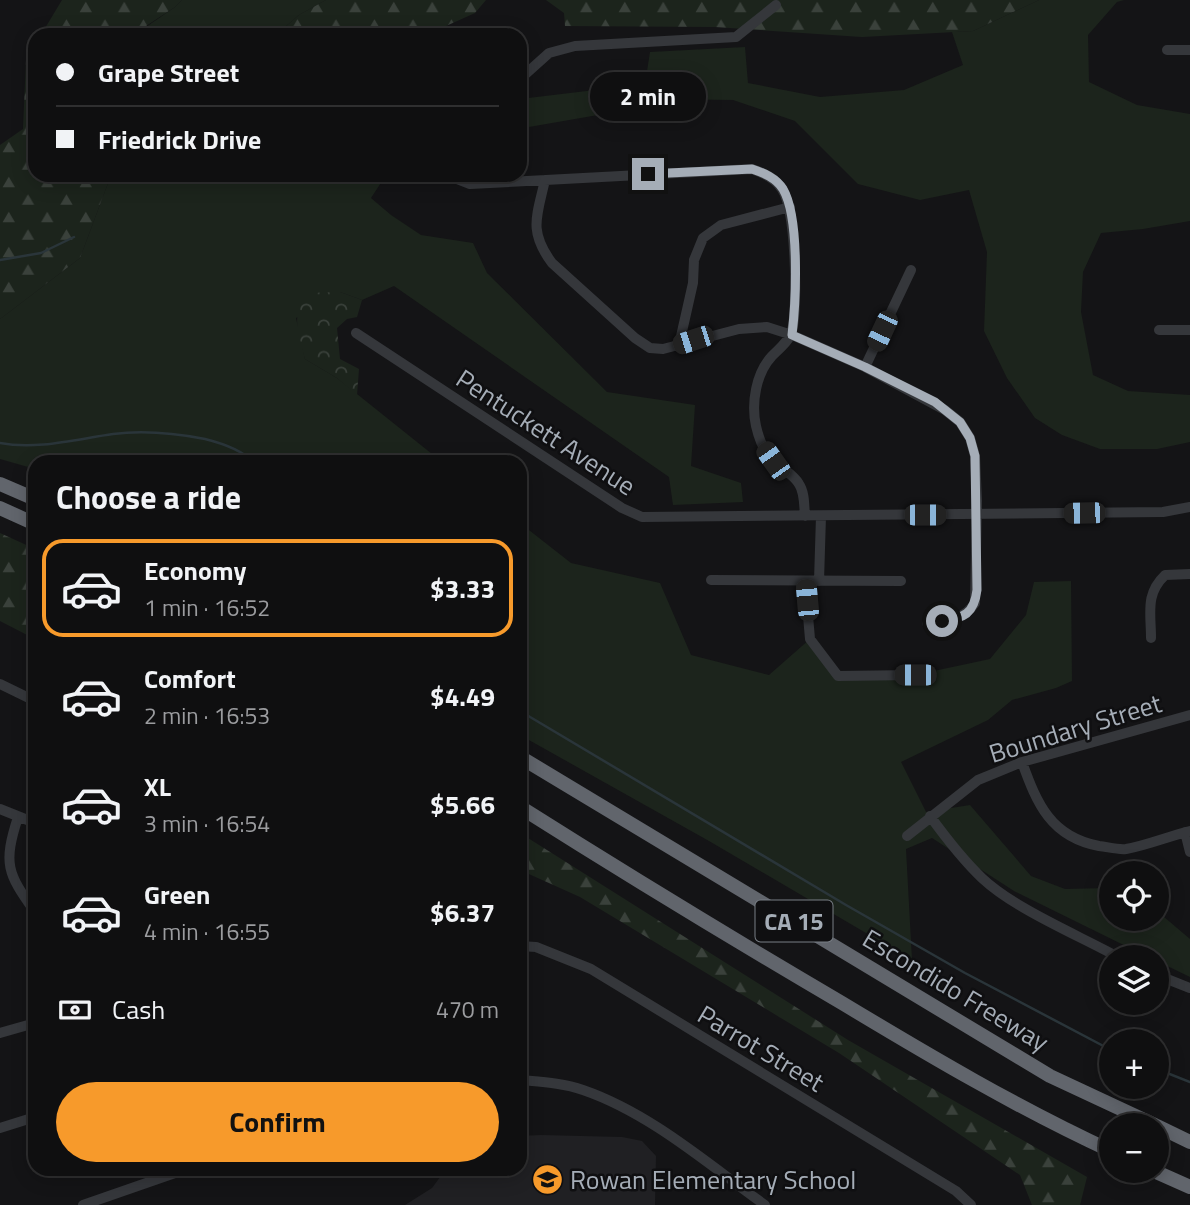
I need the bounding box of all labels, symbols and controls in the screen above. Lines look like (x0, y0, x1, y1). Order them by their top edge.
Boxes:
text: Grape Street (98, 53, 239, 92)
callout: 2 min (590, 72, 706, 122)
text: 2 min (620, 79, 676, 114)
text: Friedrick Drive (98, 120, 261, 159)
route end (632, 158, 664, 190)
car (864, 308, 901, 354)
car (670, 324, 717, 356)
street label: Pentuckett Avenue (449, 359, 643, 505)
car (753, 438, 794, 484)
text: Choose a ride (56, 473, 241, 521)
car (1063, 502, 1106, 524)
car (905, 505, 947, 526)
text: Economy (144, 551, 246, 590)
icon: car (60, 557, 123, 620)
text: $3.33 (430, 569, 495, 608)
car (795, 578, 820, 622)
text: 1 min · 16:52 (144, 590, 270, 625)
route start (926, 605, 958, 637)
text: Comfort (144, 659, 236, 698)
icon: car (60, 665, 123, 728)
car (895, 665, 937, 686)
text: $4.49 (430, 677, 495, 716)
street label: Boundary Street (984, 683, 1166, 773)
text: 2 min · 16:53 (144, 698, 270, 733)
text: XL (144, 767, 171, 806)
icon: car (60, 773, 123, 836)
text: $5.66 (430, 785, 495, 824)
text: 3 min · 16:54 (144, 806, 270, 841)
map controls (1099, 861, 1169, 1183)
button: locate (1099, 861, 1169, 931)
text: Green (144, 875, 210, 914)
icon: car (60, 881, 123, 944)
text: $6.37 (430, 893, 495, 932)
road number: CA 15 (756, 901, 832, 942)
text: 4 min · 16:55 (144, 914, 270, 949)
street label: Escondido Freeway (855, 919, 1057, 1061)
button: layers (1099, 945, 1169, 1015)
text: Cash (112, 990, 165, 1029)
icon: cash (56, 991, 94, 1029)
text: 470 m (436, 992, 499, 1027)
street label: Parrot Street (690, 995, 832, 1101)
button: + (1099, 1029, 1169, 1099)
button: Confirm (56, 1082, 499, 1162)
button: − (1099, 1113, 1169, 1183)
place label: Rowan Elementary School (570, 1160, 856, 1199)
school or university icon: Rowan Elementary School (530, 1162, 564, 1196)

